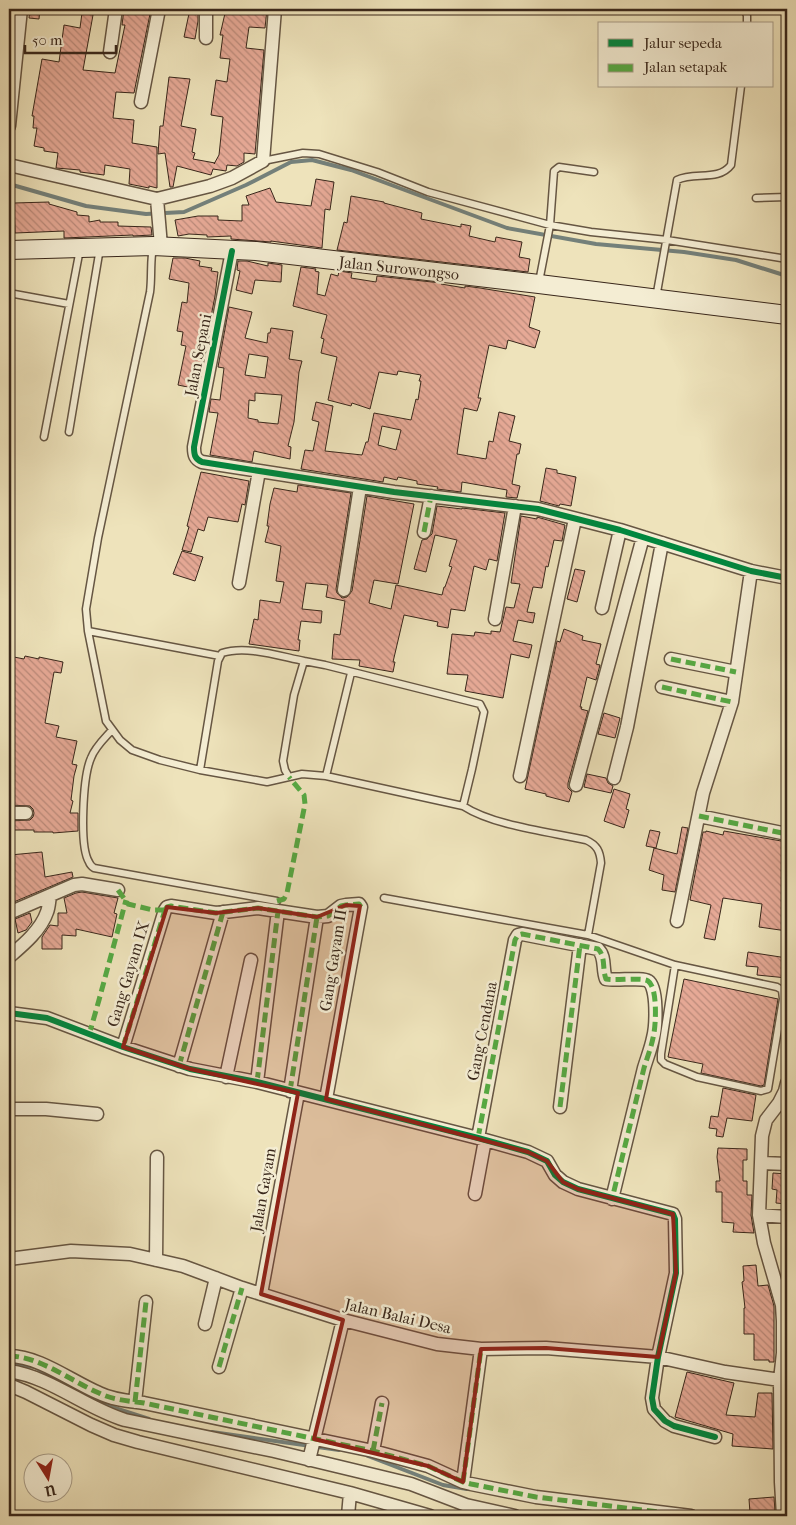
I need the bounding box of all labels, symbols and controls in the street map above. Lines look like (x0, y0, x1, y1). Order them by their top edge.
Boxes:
scale bar (25, 22, 116, 54)
legend (598, 22, 774, 88)
text: 50 m (32, 31, 63, 49)
text: Jalur sepeda (643, 34, 723, 52)
text: Jalan setapak (643, 58, 728, 76)
street label: Jalan Surowongso (336, 252, 460, 284)
street label: Jalan Sepani (180, 312, 215, 400)
street label: Gang Gayam II (316, 907, 350, 1013)
street label: Gang Gayam IX (103, 918, 153, 1029)
street label: Gang Cendana (463, 979, 501, 1082)
street label: Jalan Gayam (246, 1146, 280, 1236)
street label: Jalan Balai Desa (341, 1294, 454, 1338)
north arrow (22, 1452, 72, 1502)
text: U (43, 1481, 58, 1500)

